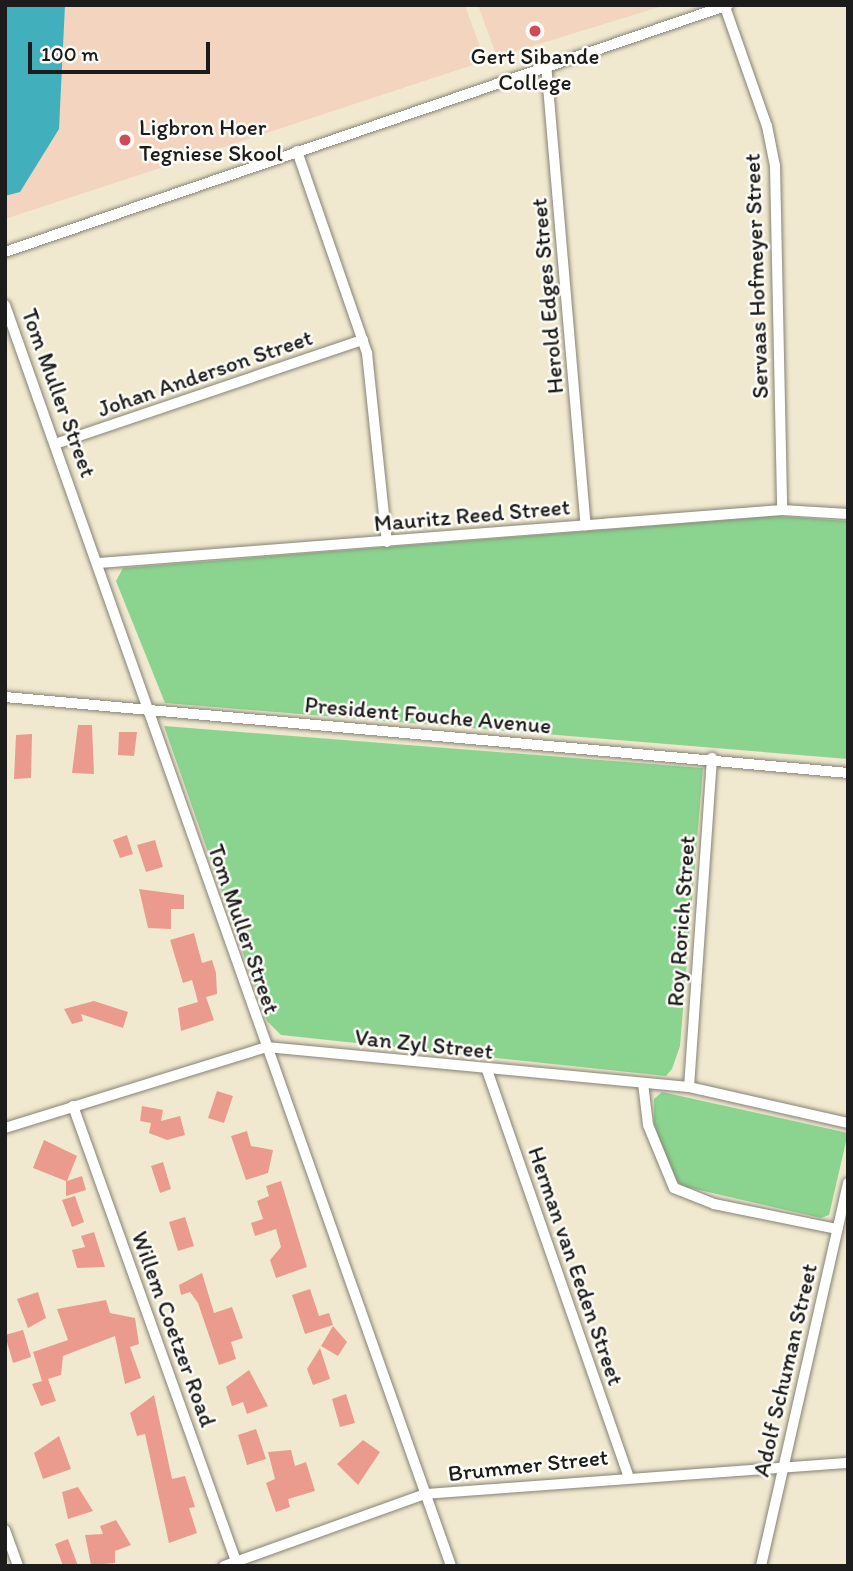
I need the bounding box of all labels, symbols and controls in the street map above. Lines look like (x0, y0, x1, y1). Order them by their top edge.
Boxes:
marker: Gert Sibande College (527, 23, 543, 39)
scale bar (32, 28, 214, 72)
text: 100 m (41, 41, 99, 66)
place label: Gert Sibande College (471, 42, 599, 96)
place label: Ligbron Hoer Tegniese Skool (139, 113, 283, 167)
marker: Ligbron Hoer Tegniese Skool (117, 132, 133, 148)
street label: Servaas Hofmeyer Street (738, 153, 774, 399)
street label: Herold Edges Street (525, 197, 569, 395)
street label: Tom Muller Street (16, 305, 102, 481)
street label: Johan Anderson Street (95, 323, 315, 423)
street label: Mauritz Reed Street (373, 493, 571, 537)
street label: President Fouche Avenue (304, 691, 552, 739)
street label: Roy Rorich Street (661, 835, 701, 1007)
street label: Tom Muller Street (202, 841, 286, 1017)
street label: Van Zyl Street (353, 1023, 495, 1065)
street label: Herman van Eeden Street (522, 1144, 630, 1388)
street label: Willem Coetzer Road (126, 1228, 222, 1430)
street label: Adolf Schuman Street (747, 1261, 823, 1479)
street label: Brummer Street (447, 1443, 609, 1487)

